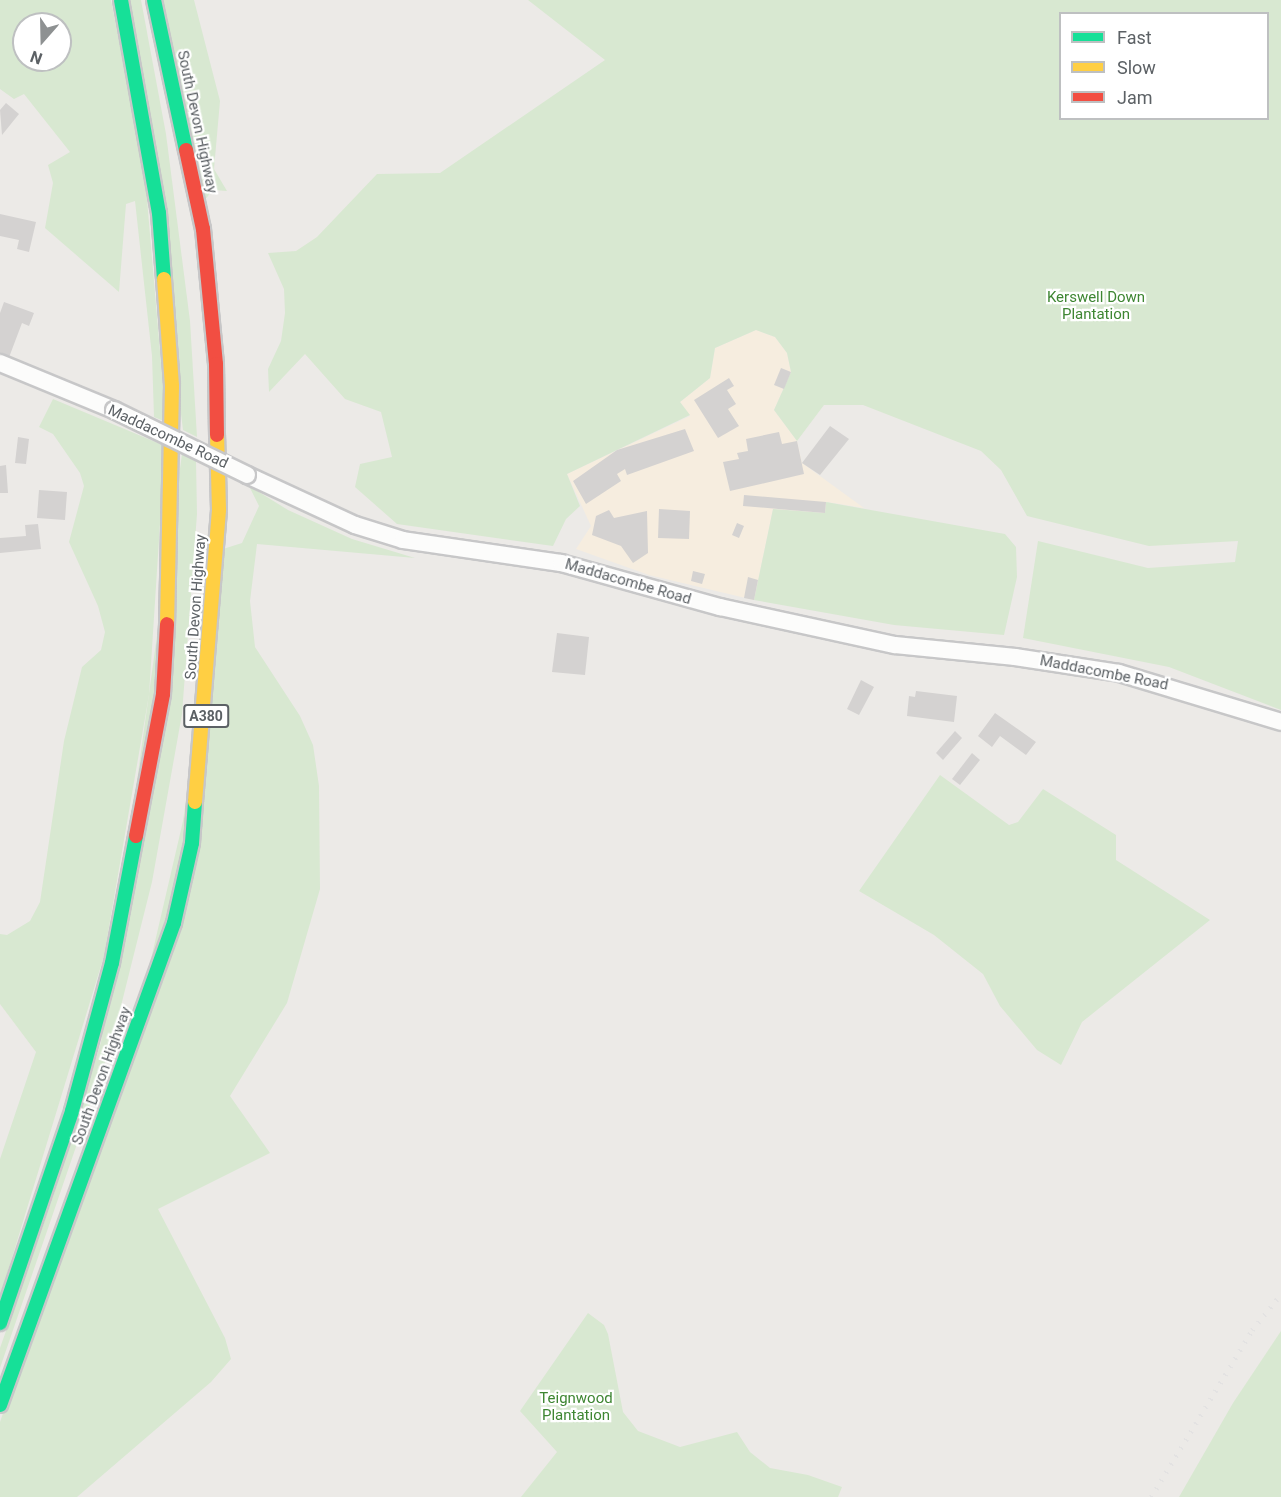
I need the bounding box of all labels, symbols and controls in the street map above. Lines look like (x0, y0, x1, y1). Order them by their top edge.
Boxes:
north arrow (12, 12, 72, 72)
legend (1059, 12, 1269, 120)
text: Fast (1117, 27, 1152, 48)
text: N (28, 47, 45, 68)
street label: South Devon Highway (173, 49, 221, 195)
text: Slow (1117, 57, 1156, 78)
text: Jam (1117, 87, 1153, 108)
park label: Kerswell Down Plantation (1047, 288, 1145, 323)
street label: Maddacombe Road (105, 401, 231, 473)
street label: South Devon Highway (182, 534, 210, 680)
street label: Maddacombe Road (563, 555, 693, 609)
street label: Maddacombe Road (1038, 652, 1170, 694)
road number: A380 (182, 705, 230, 727)
street label: South Devon Highway (69, 1005, 135, 1147)
park label: Teignwood Plantation (539, 1389, 613, 1424)

